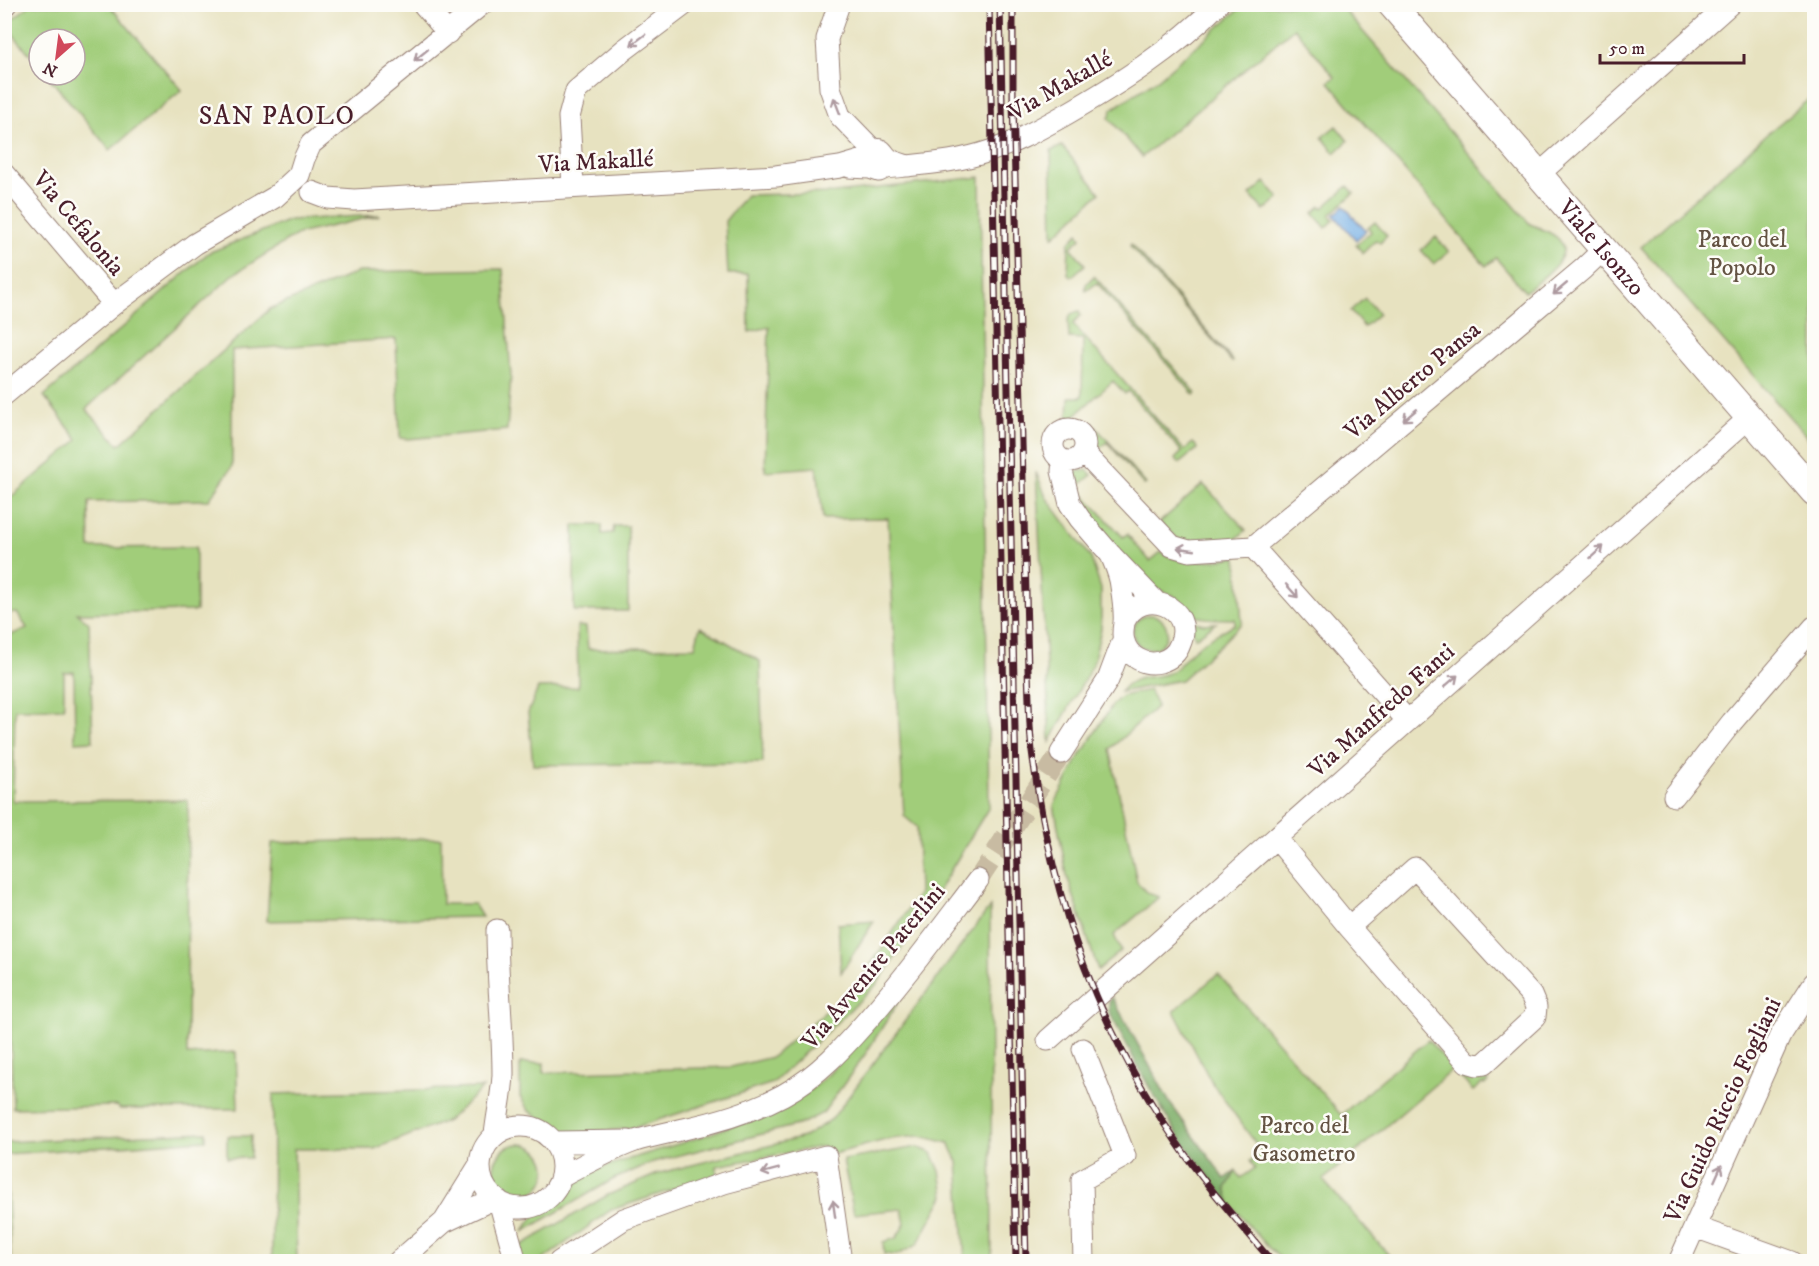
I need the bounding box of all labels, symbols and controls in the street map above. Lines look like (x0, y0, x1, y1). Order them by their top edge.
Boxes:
north arrow (27, 27, 87, 87)
scale bar (1600, 27, 1744, 65)
one-way arrow (631, 33, 647, 46)
text: 50 m (1609, 38, 1645, 60)
street label: Via Makallé (1002, 44, 1118, 128)
one-way arrow (414, 48, 429, 62)
text: N (40, 57, 61, 81)
one-way arrow (830, 97, 841, 116)
district label: SAN PAOLO (199, 100, 355, 133)
street label: Via Makallé (537, 144, 654, 180)
street label: Via Cefalonia (25, 164, 131, 283)
street label: Viale Isonzo (1551, 193, 1651, 302)
park label: Parco del Popolo (1697, 225, 1787, 283)
one-way arrow (1552, 282, 1568, 295)
street label: Via Alberto Pansa (1338, 315, 1487, 447)
one-way arrow (1403, 408, 1418, 422)
one-way arrow (1177, 543, 1196, 554)
one-way arrow (1589, 545, 1604, 559)
one-way arrow (1285, 583, 1299, 598)
street label: Via Manfredo Fanti (1301, 637, 1461, 785)
one-way arrow (1443, 675, 1459, 688)
street label: Via Avvenire Paterlini (795, 877, 952, 1057)
street label: Via Guido Riccio Fogliani (1657, 993, 1788, 1229)
park label: Parco del Gasometro (1253, 1111, 1355, 1169)
one-way arrow (1713, 1164, 1724, 1183)
one-way arrow (760, 1166, 779, 1177)
one-way arrow (828, 1199, 839, 1219)

